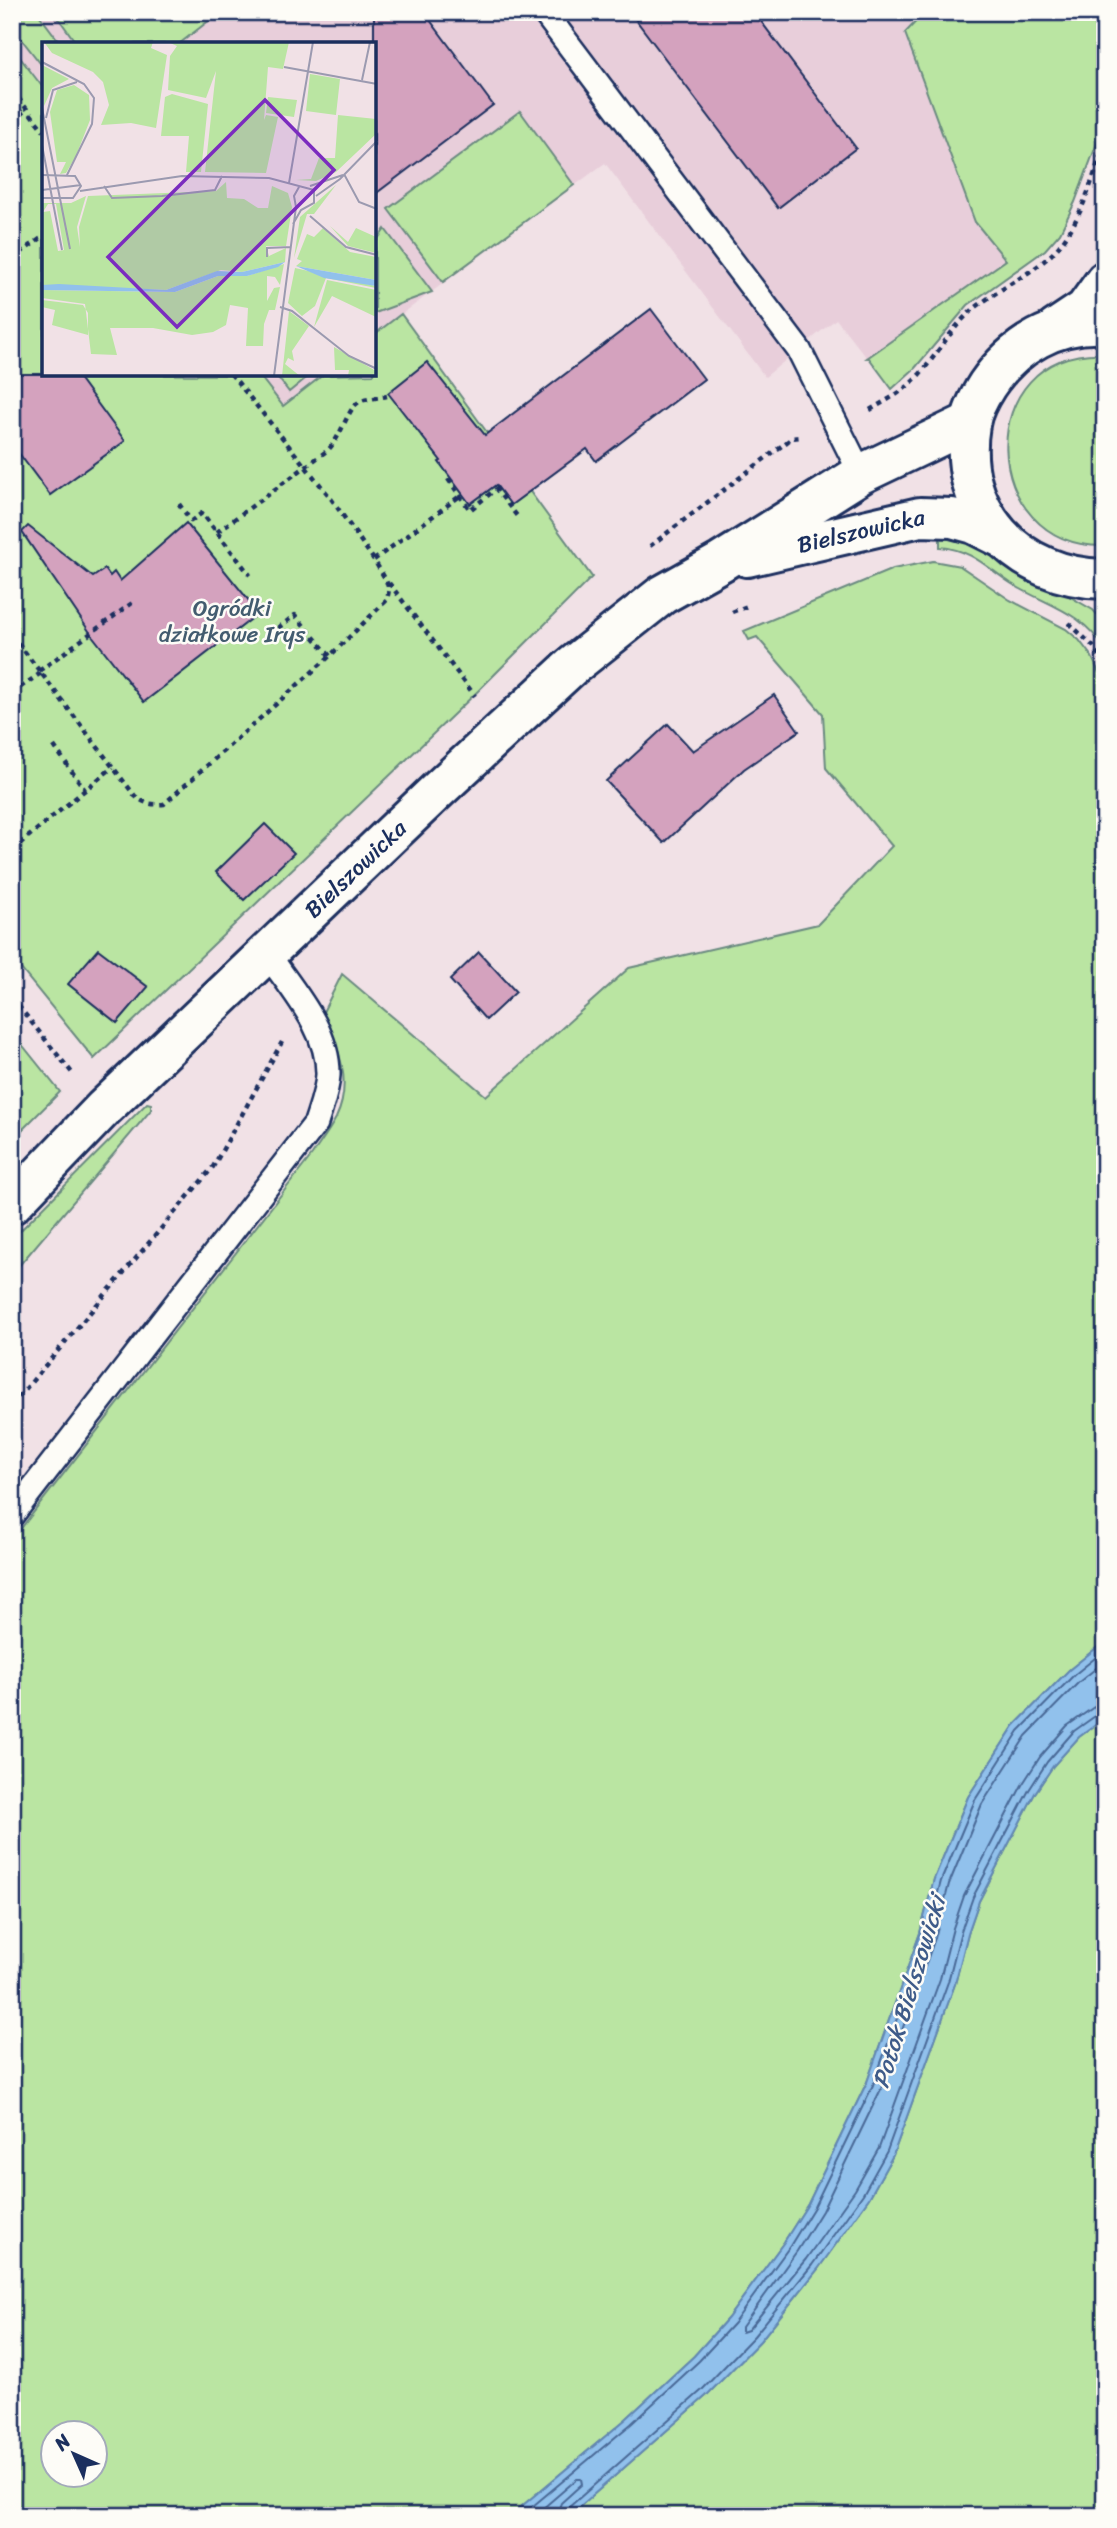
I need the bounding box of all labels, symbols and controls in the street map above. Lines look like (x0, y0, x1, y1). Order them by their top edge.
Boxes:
inset map (42, 42, 376, 376)
street label: Bielszowicka (793, 496, 929, 565)
park label: Ogródki działkowe Irys (159, 588, 306, 655)
street label: Bielszowicka (294, 809, 417, 928)
water label: Potok Bielszowicki (860, 1887, 959, 2093)
north arrow (38, 2420, 108, 2490)
text: N (45, 2425, 79, 2459)

